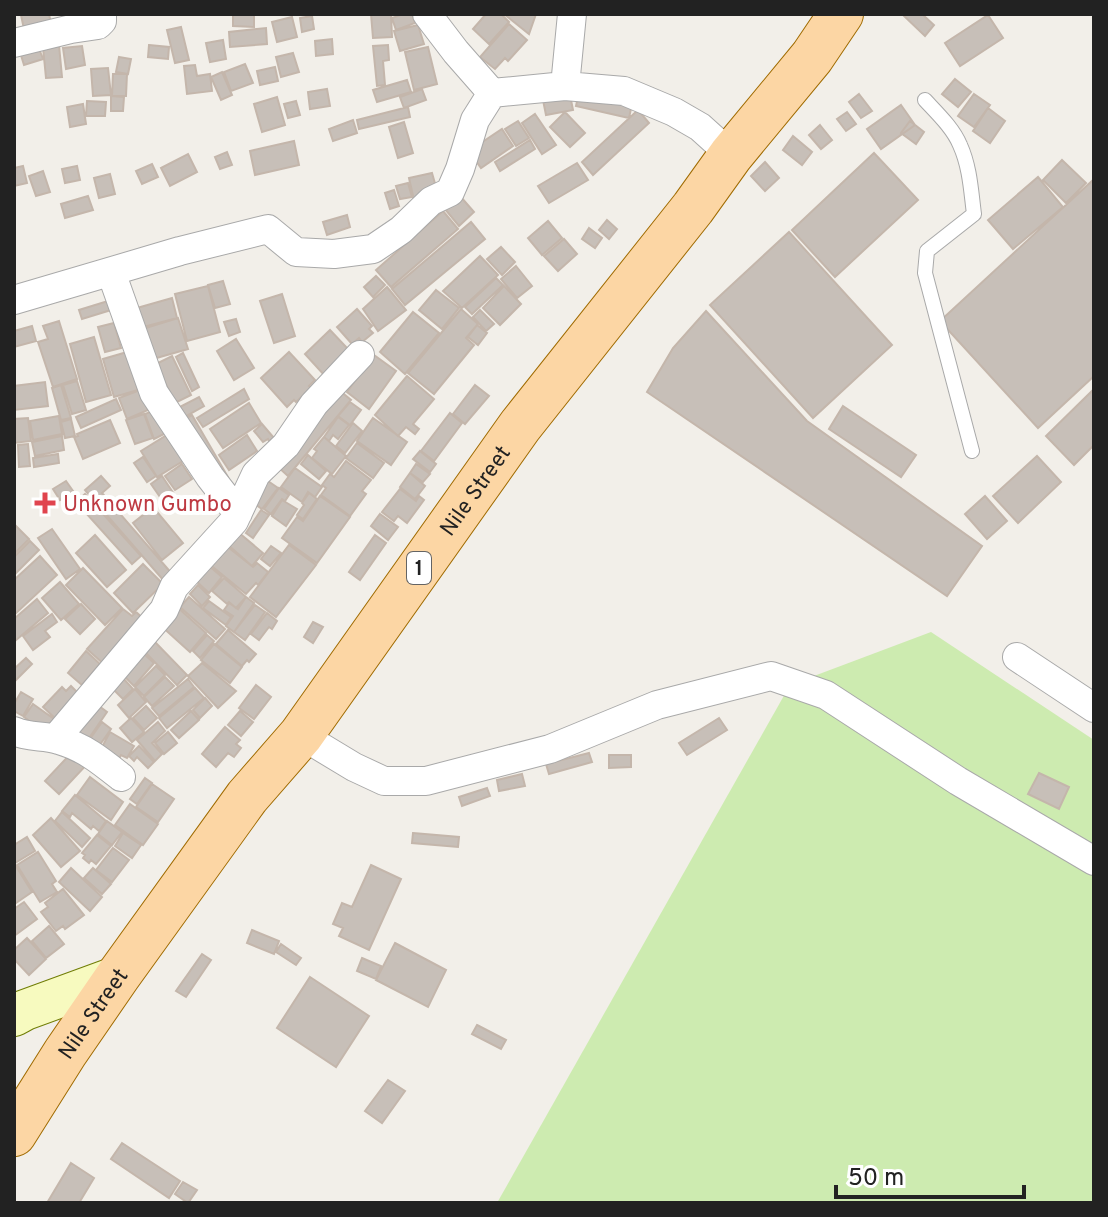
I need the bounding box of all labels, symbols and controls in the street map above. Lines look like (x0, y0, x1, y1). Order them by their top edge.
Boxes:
street label: Nile Street (435, 441, 518, 542)
marker: Unknown Gumbo (34, 492, 56, 514)
place label: Unknown Gumbo (63, 492, 232, 519)
road number: 1 (407, 552, 431, 584)
street label: Nile Street (54, 964, 135, 1065)
scale bar (836, 1149, 1024, 1199)
text: 50 m (848, 1164, 904, 1194)

